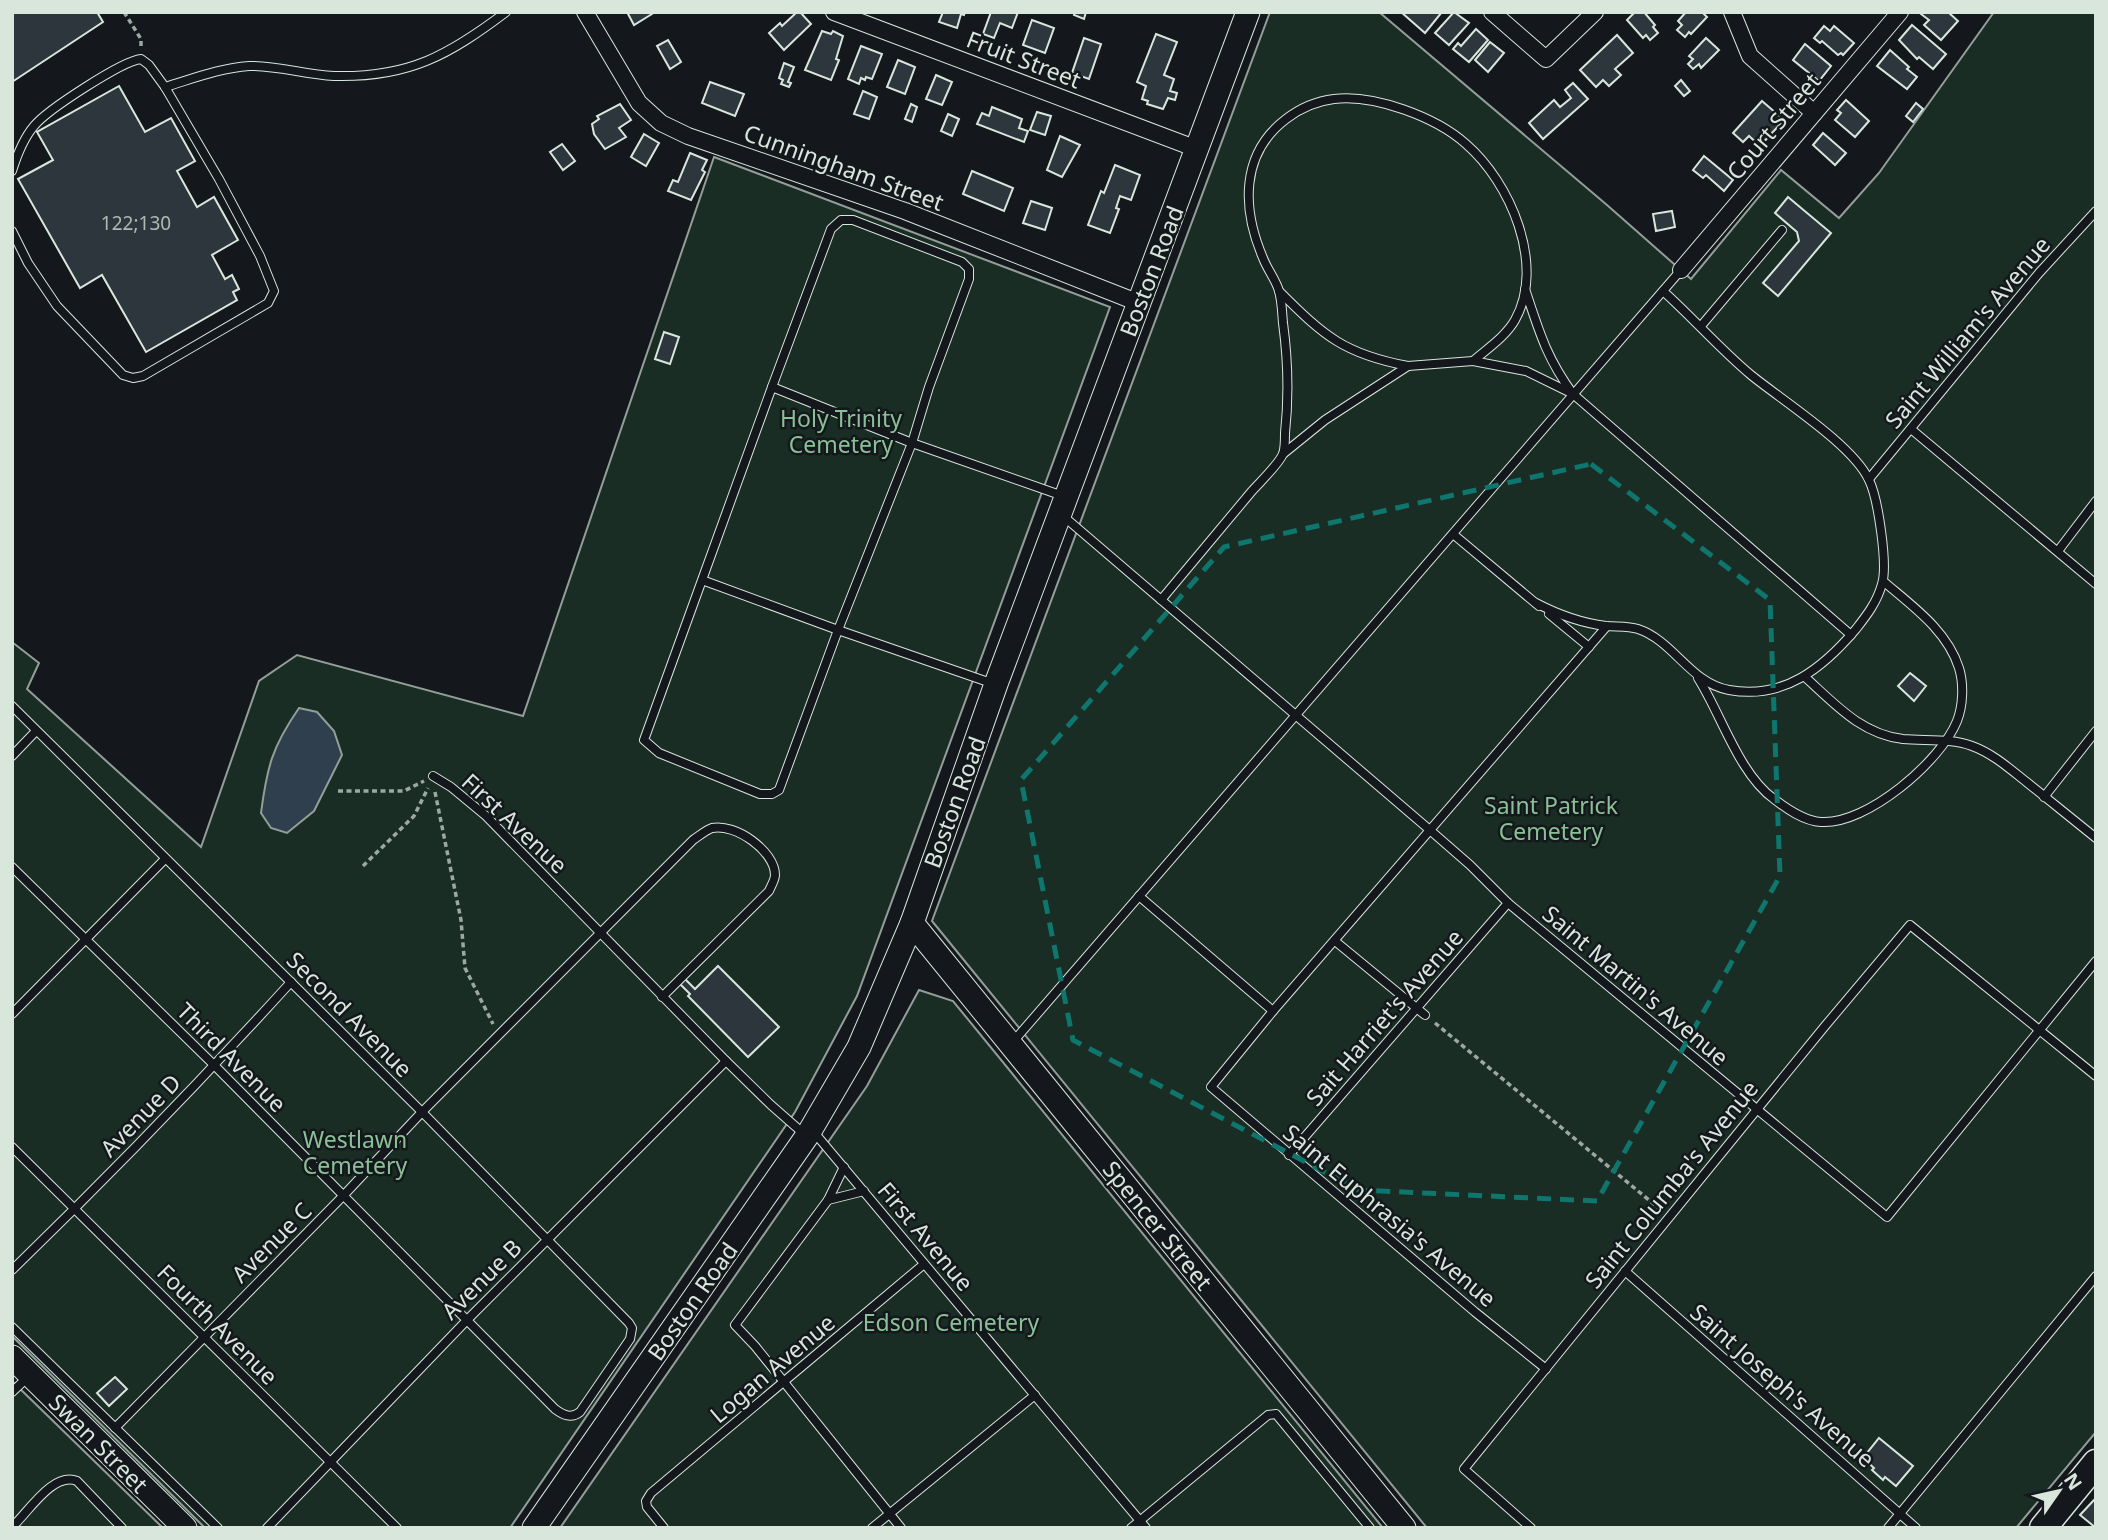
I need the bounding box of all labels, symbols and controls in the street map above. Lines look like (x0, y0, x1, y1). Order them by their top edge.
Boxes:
street label: Fruit Street (962, 23, 1086, 95)
street label: Court Street (1719, 66, 1827, 186)
street label: Cunningham Street (740, 116, 948, 218)
street label: Boston Road (1111, 201, 1191, 341)
house number: 122;130 (101, 210, 171, 236)
street label: Saint William's Avenue (1877, 229, 2057, 435)
park label: Holy Trinity Cemetery (780, 402, 902, 460)
street label: Boston Road (915, 732, 993, 872)
street label: First Avenue (455, 766, 575, 880)
park label: Saint Patrick Cemetery (1484, 789, 1619, 847)
street label: Saint Martin's Avenue (1536, 898, 1736, 1072)
street label: Sait Harriet's Avenue (1298, 922, 1470, 1112)
street label: Second Avenue (280, 944, 420, 1084)
street label: Third Avenue (170, 995, 294, 1119)
street label: Avenue D (93, 1067, 187, 1163)
street label: Saint Columba's Avenue (1577, 1073, 1765, 1295)
street label: Saint Euphrasia's Avenue (1277, 1116, 1503, 1314)
park label: Westlawn Cemetery (303, 1123, 408, 1181)
street label: Spencer Street (1096, 1154, 1220, 1296)
street label: First Avenue (871, 1175, 981, 1297)
street label: Avenue C (224, 1195, 318, 1289)
street label: Avenue B (434, 1232, 528, 1326)
street label: Boston Road (639, 1235, 745, 1367)
street label: Fourth Avenue (151, 1257, 285, 1391)
street label: Saint Joseph's Avenue (1684, 1296, 1882, 1474)
street label: Logan Avenue (703, 1306, 841, 1430)
park label: Edson Cemetery (863, 1306, 1040, 1338)
street label: Swan Street (42, 1386, 156, 1500)
north arrow (2024, 1456, 2094, 1526)
text: N (2058, 1468, 2088, 1495)

